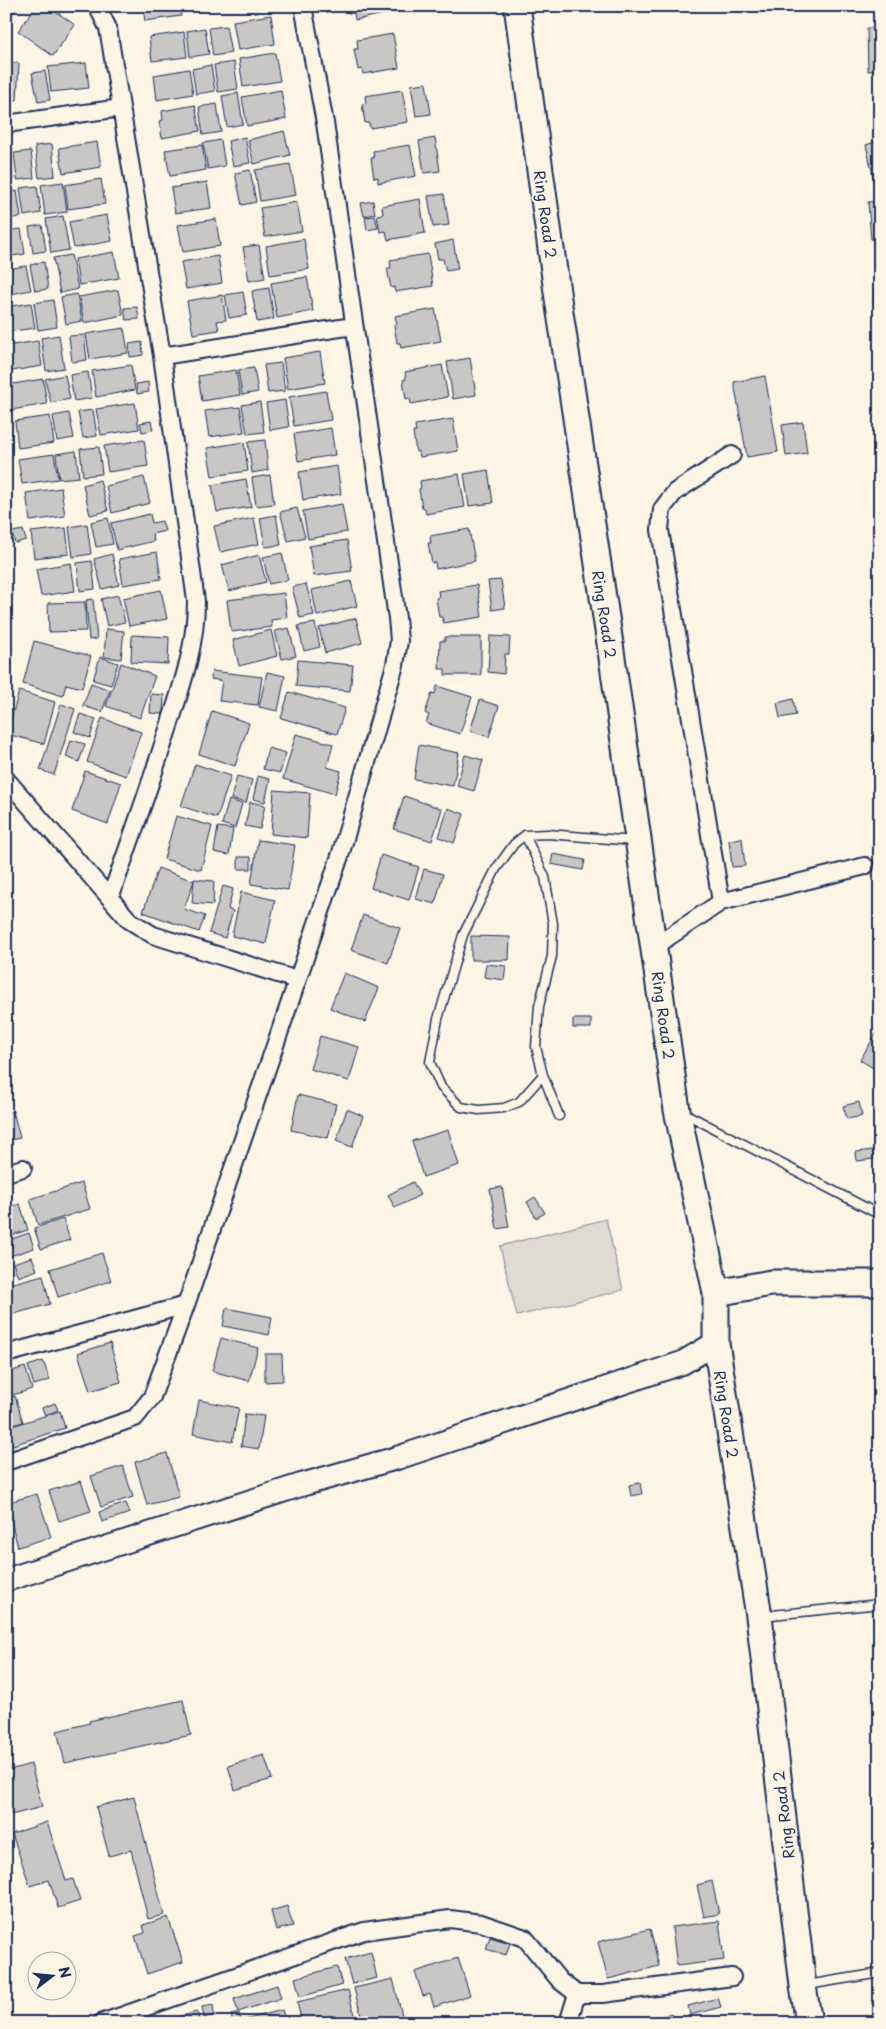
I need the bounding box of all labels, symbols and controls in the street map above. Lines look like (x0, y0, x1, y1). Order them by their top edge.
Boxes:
street label: Ring Road 2 (528, 168, 564, 260)
street label: Ring Road 2 (587, 568, 623, 660)
street label: Ring Road 2 (646, 969, 682, 1061)
street label: Ring Road 2 (709, 1368, 745, 1460)
street label: Ring Road 2 (766, 1769, 800, 1861)
north arrow (28, 1952, 78, 2002)
text: N (53, 1964, 77, 1981)

